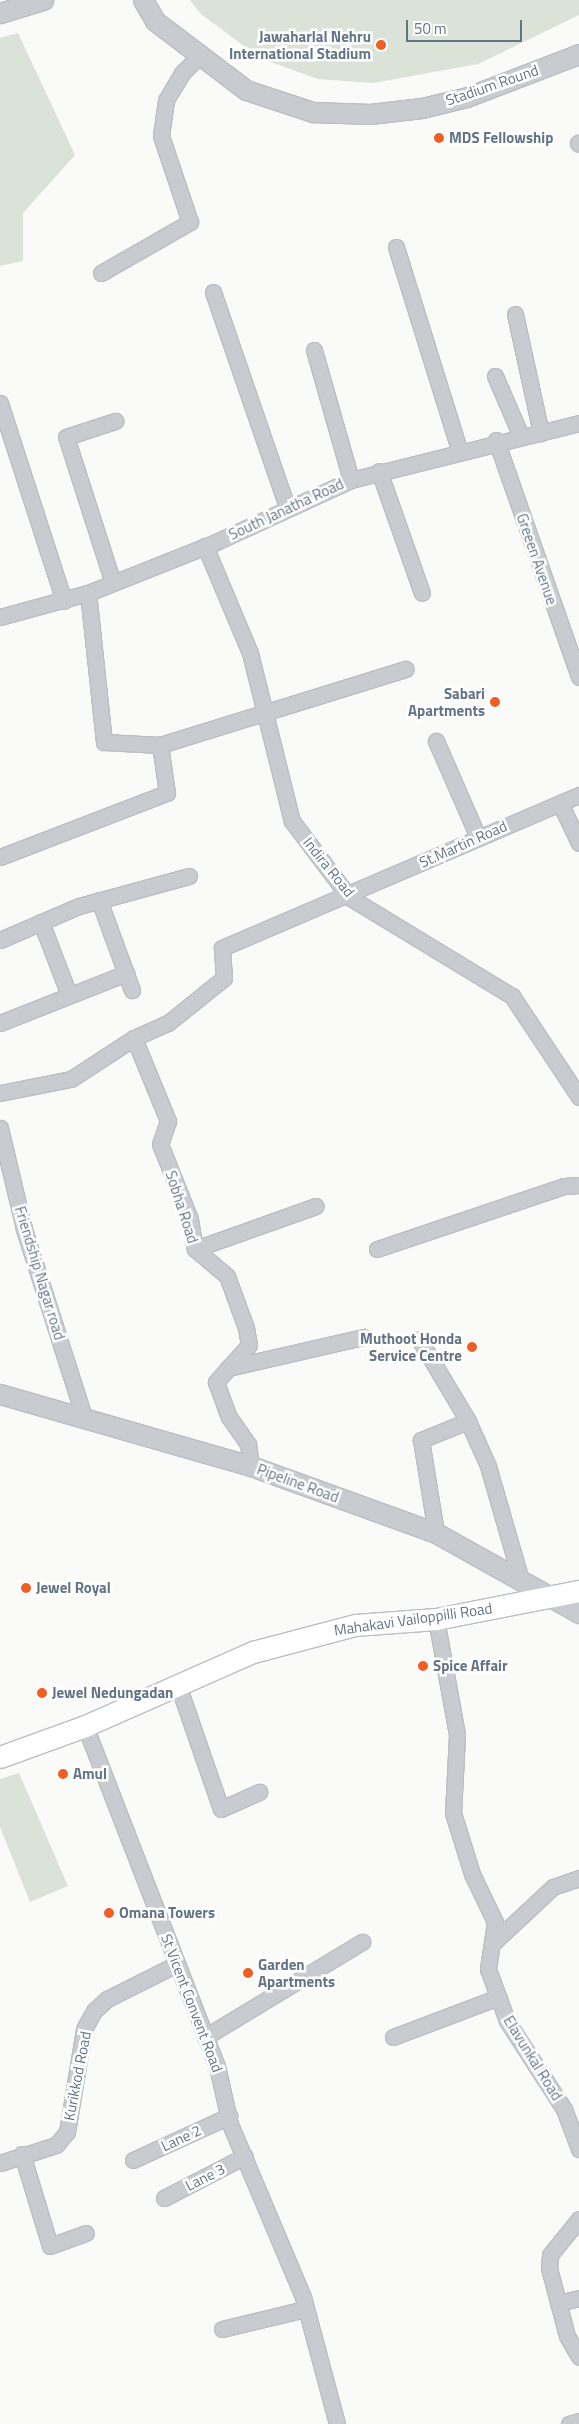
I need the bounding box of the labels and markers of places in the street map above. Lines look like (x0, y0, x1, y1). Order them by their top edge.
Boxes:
place label: Jawaharlal Nehru International Stadium (229, 27, 371, 62)
marker: Jawaharlal Nehru International Stadium (375, 39, 387, 51)
place label: MDS Fellowship (449, 129, 553, 147)
marker: MDS Fellowship (433, 132, 445, 144)
place label: Sabari Apartments (408, 684, 485, 719)
marker: Sabari Apartments (489, 696, 501, 708)
place label: Muthoot Honda Service Centre (360, 1329, 462, 1364)
marker: Muthoot Honda Service Centre (466, 1341, 478, 1353)
place label: Jewel Royal (36, 1579, 111, 1597)
marker: Jewel Royal (20, 1582, 32, 1594)
place label: Spice Affair (433, 1657, 508, 1675)
marker: Spice Affair (417, 1660, 429, 1672)
place label: Jewel Nedungadan (52, 1684, 173, 1702)
marker: Jewel Nedungadan (36, 1687, 48, 1699)
place label: Amul (73, 1765, 107, 1783)
marker: Amul (57, 1768, 69, 1780)
place label: Omana Towers (119, 1904, 215, 1922)
marker: Omana Towers (103, 1907, 115, 1919)
place label: Garden Apartments (258, 1955, 335, 1990)
marker: Garden Apartments (242, 1967, 254, 1979)

